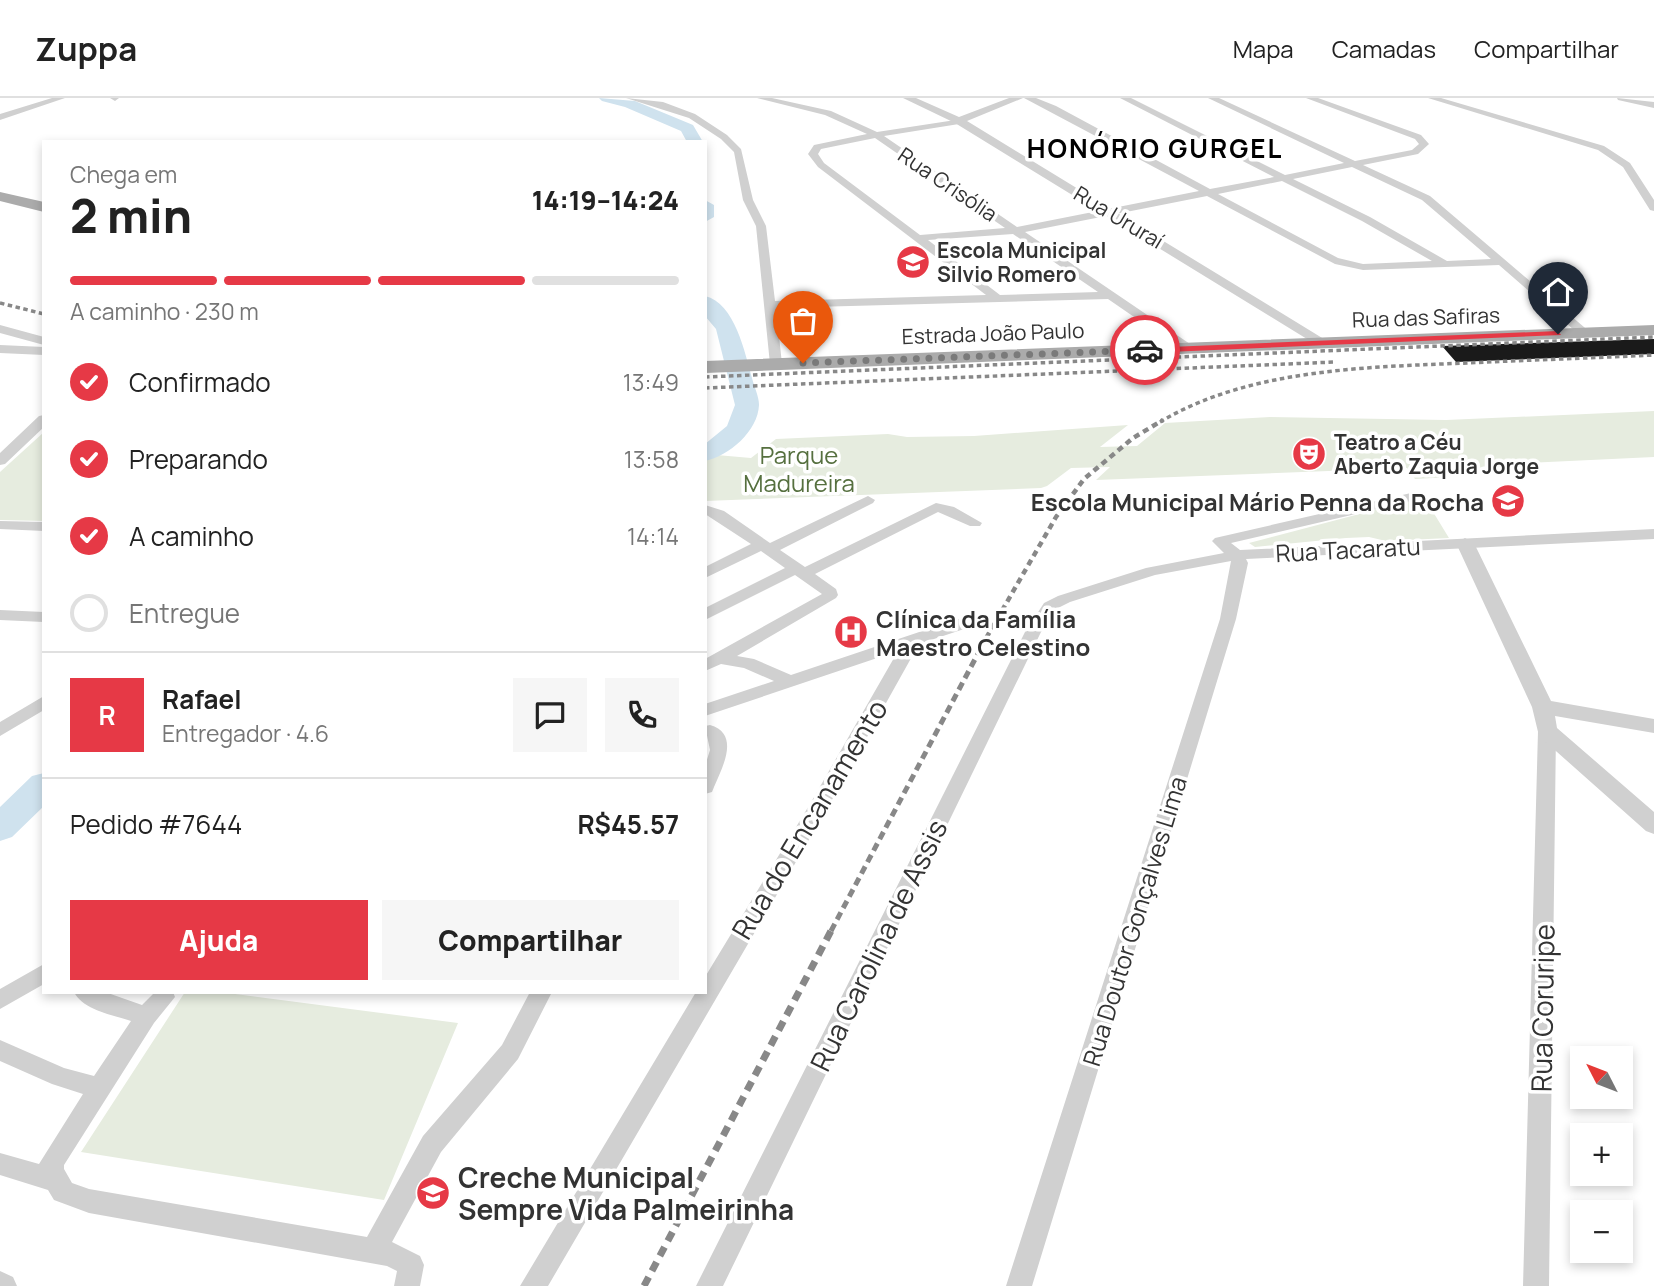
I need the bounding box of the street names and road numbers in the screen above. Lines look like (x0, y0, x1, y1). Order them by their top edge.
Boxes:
street label: Rua Crisólia (893, 141, 1003, 227)
street label: Rua Ururaí (1069, 179, 1169, 255)
street label: Rua das Safiras (1352, 300, 1500, 334)
street label: Estrada João Paulo (901, 316, 1085, 350)
street label: Rua Tacaratu (1275, 529, 1421, 569)
street label: Rua do Encanamento (722, 692, 896, 946)
street label: Rua Doutor Gonçalves Lima (1074, 772, 1194, 1070)
street label: Rua Carolina de Assis (801, 813, 955, 1077)
street label: Rua Coruripe (1522, 924, 1562, 1092)

